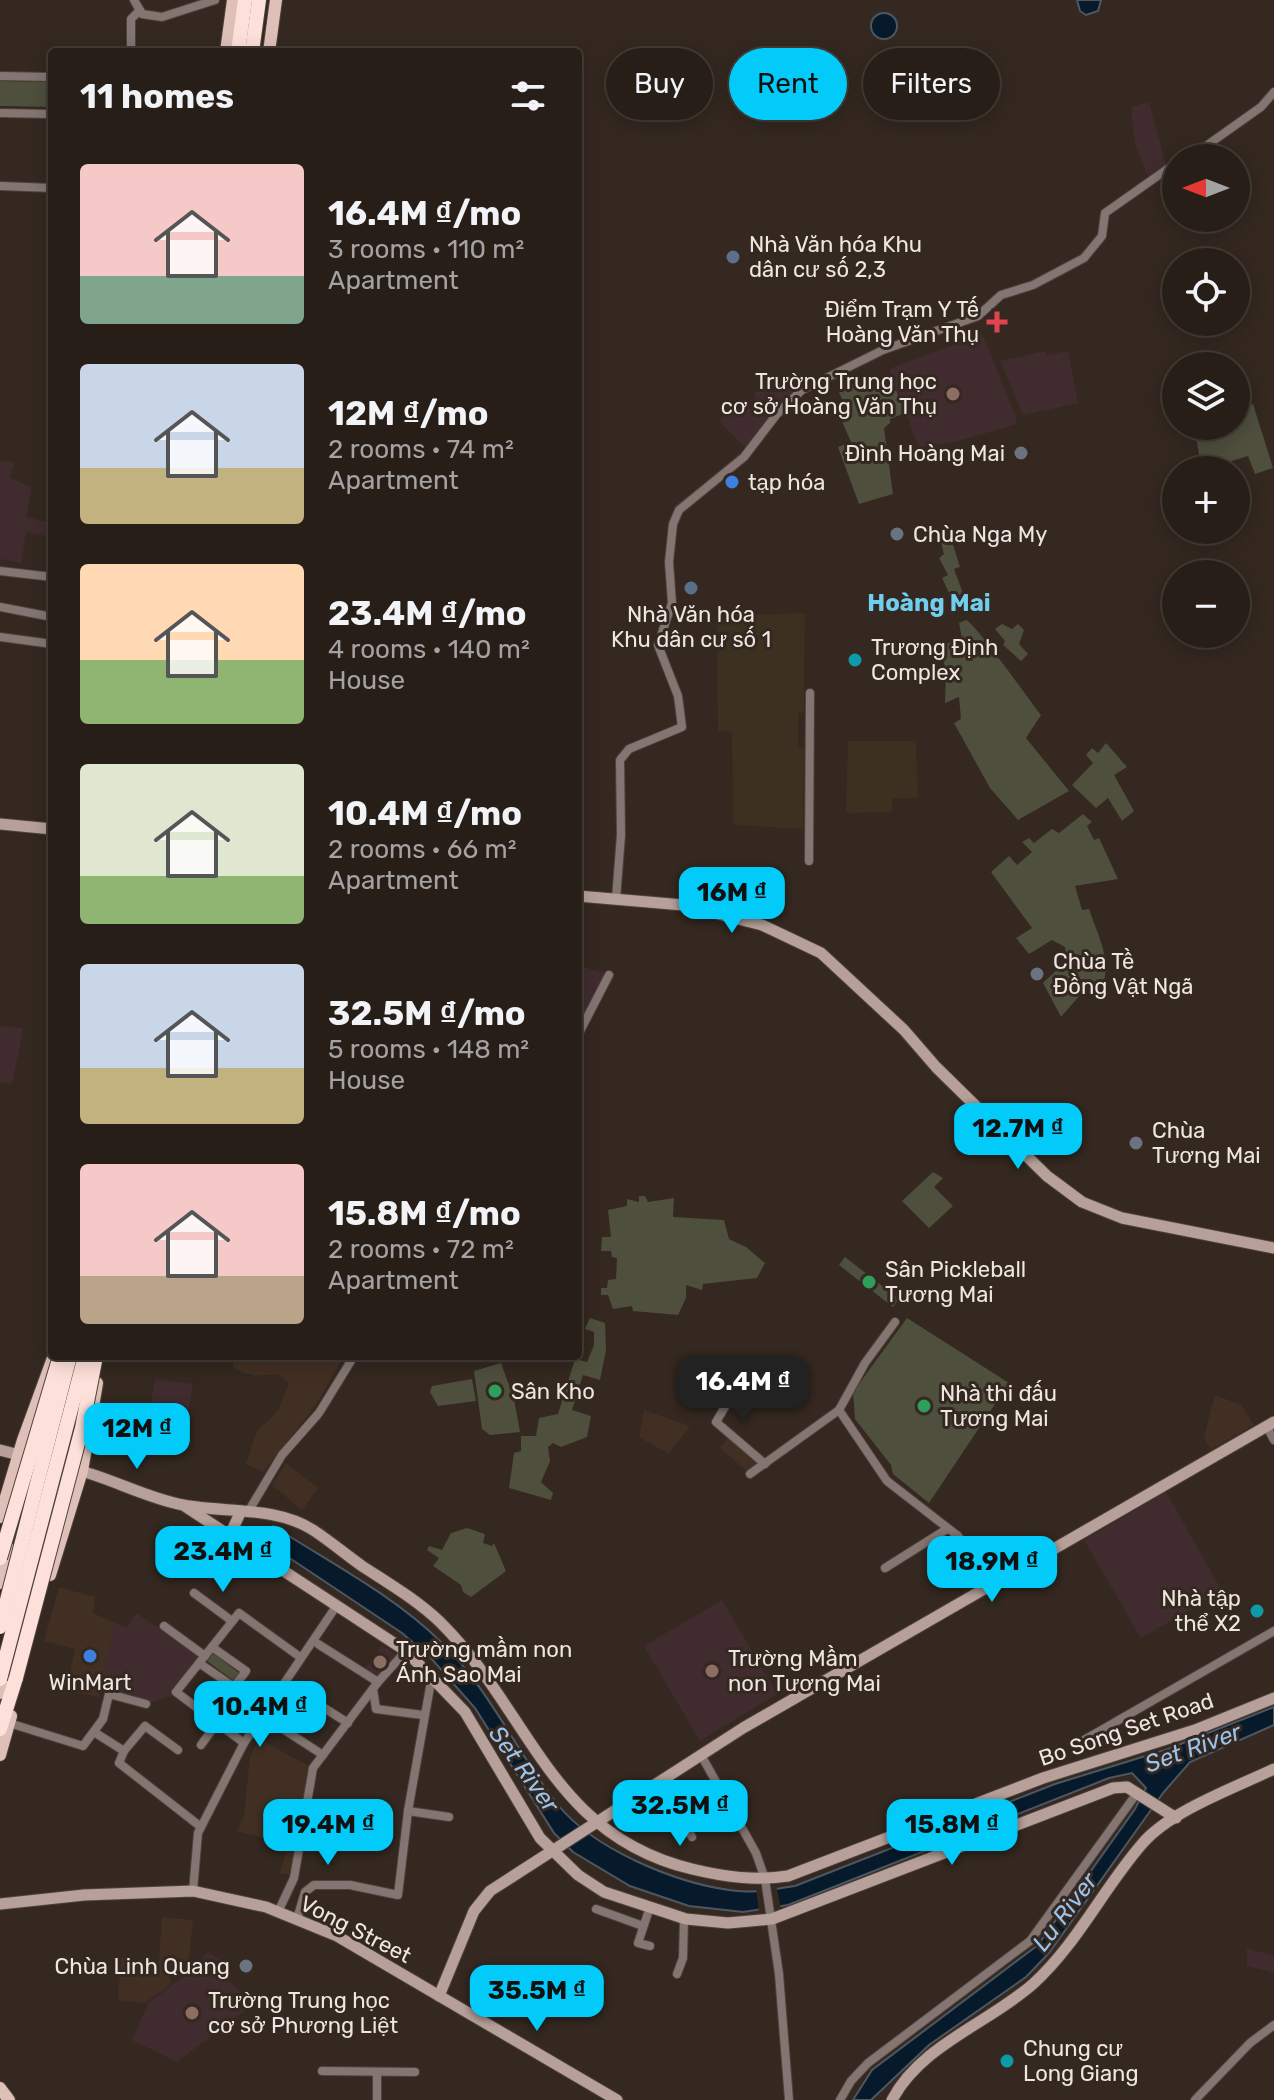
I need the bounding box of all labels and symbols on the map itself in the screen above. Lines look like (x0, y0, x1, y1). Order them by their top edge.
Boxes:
north arrow (1162, 144, 1250, 232)
place label: Nhà Văn hóa Khu dân cư số 2,3 (749, 231, 922, 283)
marker: Nhà Văn hóa Khu dân cư số 2,3 (724, 248, 742, 266)
place label: Điểm Trạm Y Tế Hoàng Văn Thụ (824, 296, 979, 348)
marker: Điểm Trạm Y Tế Hoàng Văn Thụ (986, 311, 1008, 333)
place label: Trường Trung học cơ sở Hoàng Văn Thụ (721, 368, 937, 420)
marker: Trường Trung học cơ sở Hoàng Văn Thụ (944, 385, 962, 403)
place label: Đình Hoàng Mai (845, 440, 1005, 467)
marker: Đình Hoàng Mai (1012, 444, 1030, 462)
place label: tạp hóa (748, 469, 826, 496)
marker: tạp hóa (723, 473, 741, 491)
place label: Chùa Nga My (913, 521, 1047, 548)
marker: Chùa Nga My (888, 525, 906, 543)
marker: Nhà Văn hóa Khu dân cư số 1 (682, 579, 700, 597)
district label: Hoàng Mai (867, 589, 991, 617)
place label: Nhà Văn hóa Khu dân cư số 1 (611, 601, 771, 653)
place label: Trương Định Complex (871, 634, 998, 686)
marker: Trương Định Complex (846, 651, 864, 669)
pin: 16M ₫ (676, 867, 788, 935)
place label: Chùa Tề Đồng Vật Ngã (1053, 948, 1193, 1000)
marker: Chùa Tề Đồng Vật Ngã (1028, 965, 1046, 983)
pin: 12.7M ₫ (944, 1103, 1092, 1171)
place label: Chùa Tương Mai (1152, 1117, 1261, 1169)
marker: Chùa Tương Mai (1127, 1134, 1145, 1152)
place label: Sân Pickleball Tương Mai (885, 1256, 1026, 1308)
marker: Sân Pickleball Tương Mai (860, 1273, 878, 1291)
pin: 16.4M ₫ (669, 1356, 817, 1424)
place label: Sân Kho (511, 1378, 595, 1405)
place label: Nhà thi đấu Tương Mai (940, 1380, 1057, 1432)
marker: Sân Kho (486, 1382, 504, 1400)
marker: Nhà thi đấu Tương Mai (915, 1397, 933, 1415)
pin: 12M ₫ (81, 1403, 193, 1471)
pin: 23.4M ₫ (149, 1526, 297, 1594)
pin: 18.9M ₫ (918, 1536, 1066, 1604)
place label: Nhà tập thể X2 (1161, 1585, 1241, 1637)
marker: Nhà tập thể X2 (1248, 1602, 1266, 1620)
place label: Trường mầm non Ánh Sao Mai (396, 1636, 572, 1688)
place label: Trường Mầm non Tương Mai (728, 1645, 881, 1697)
marker: WinMart (81, 1647, 99, 1665)
marker: Trường mầm non Ánh Sao Mai (371, 1653, 389, 1671)
marker: Trường Mầm non Tương Mai (703, 1662, 721, 1680)
place label: WinMart (49, 1669, 132, 1696)
pin: 10.4M ₫ (186, 1681, 334, 1749)
street label: Bo Song Set Road (1035, 1687, 1217, 1772)
water label: Set River (1141, 1717, 1246, 1778)
water label: Set River (483, 1720, 565, 1818)
pin: 32.5M ₫ (606, 1780, 754, 1848)
pin: 19.4M ₫ (254, 1799, 402, 1867)
pin: 15.8M ₫ (878, 1799, 1026, 1867)
water label: Lu River (1027, 1867, 1104, 1956)
street label: Vong Street (296, 1890, 416, 1969)
place label: Chùa Linh Quang (55, 1953, 230, 1980)
marker: Chùa Linh Quang (237, 1957, 255, 1975)
pin: 35.5M ₫ (463, 1965, 611, 2033)
place label: Trường Trung học cơ sở Phương Liệt (208, 1987, 398, 2039)
marker: Trường Trung học cơ sở Phương Liệt (183, 2004, 201, 2022)
place label: Chung cư Long Giang (1023, 2035, 1139, 2087)
marker: Chung cư Long Giang (998, 2052, 1016, 2070)

